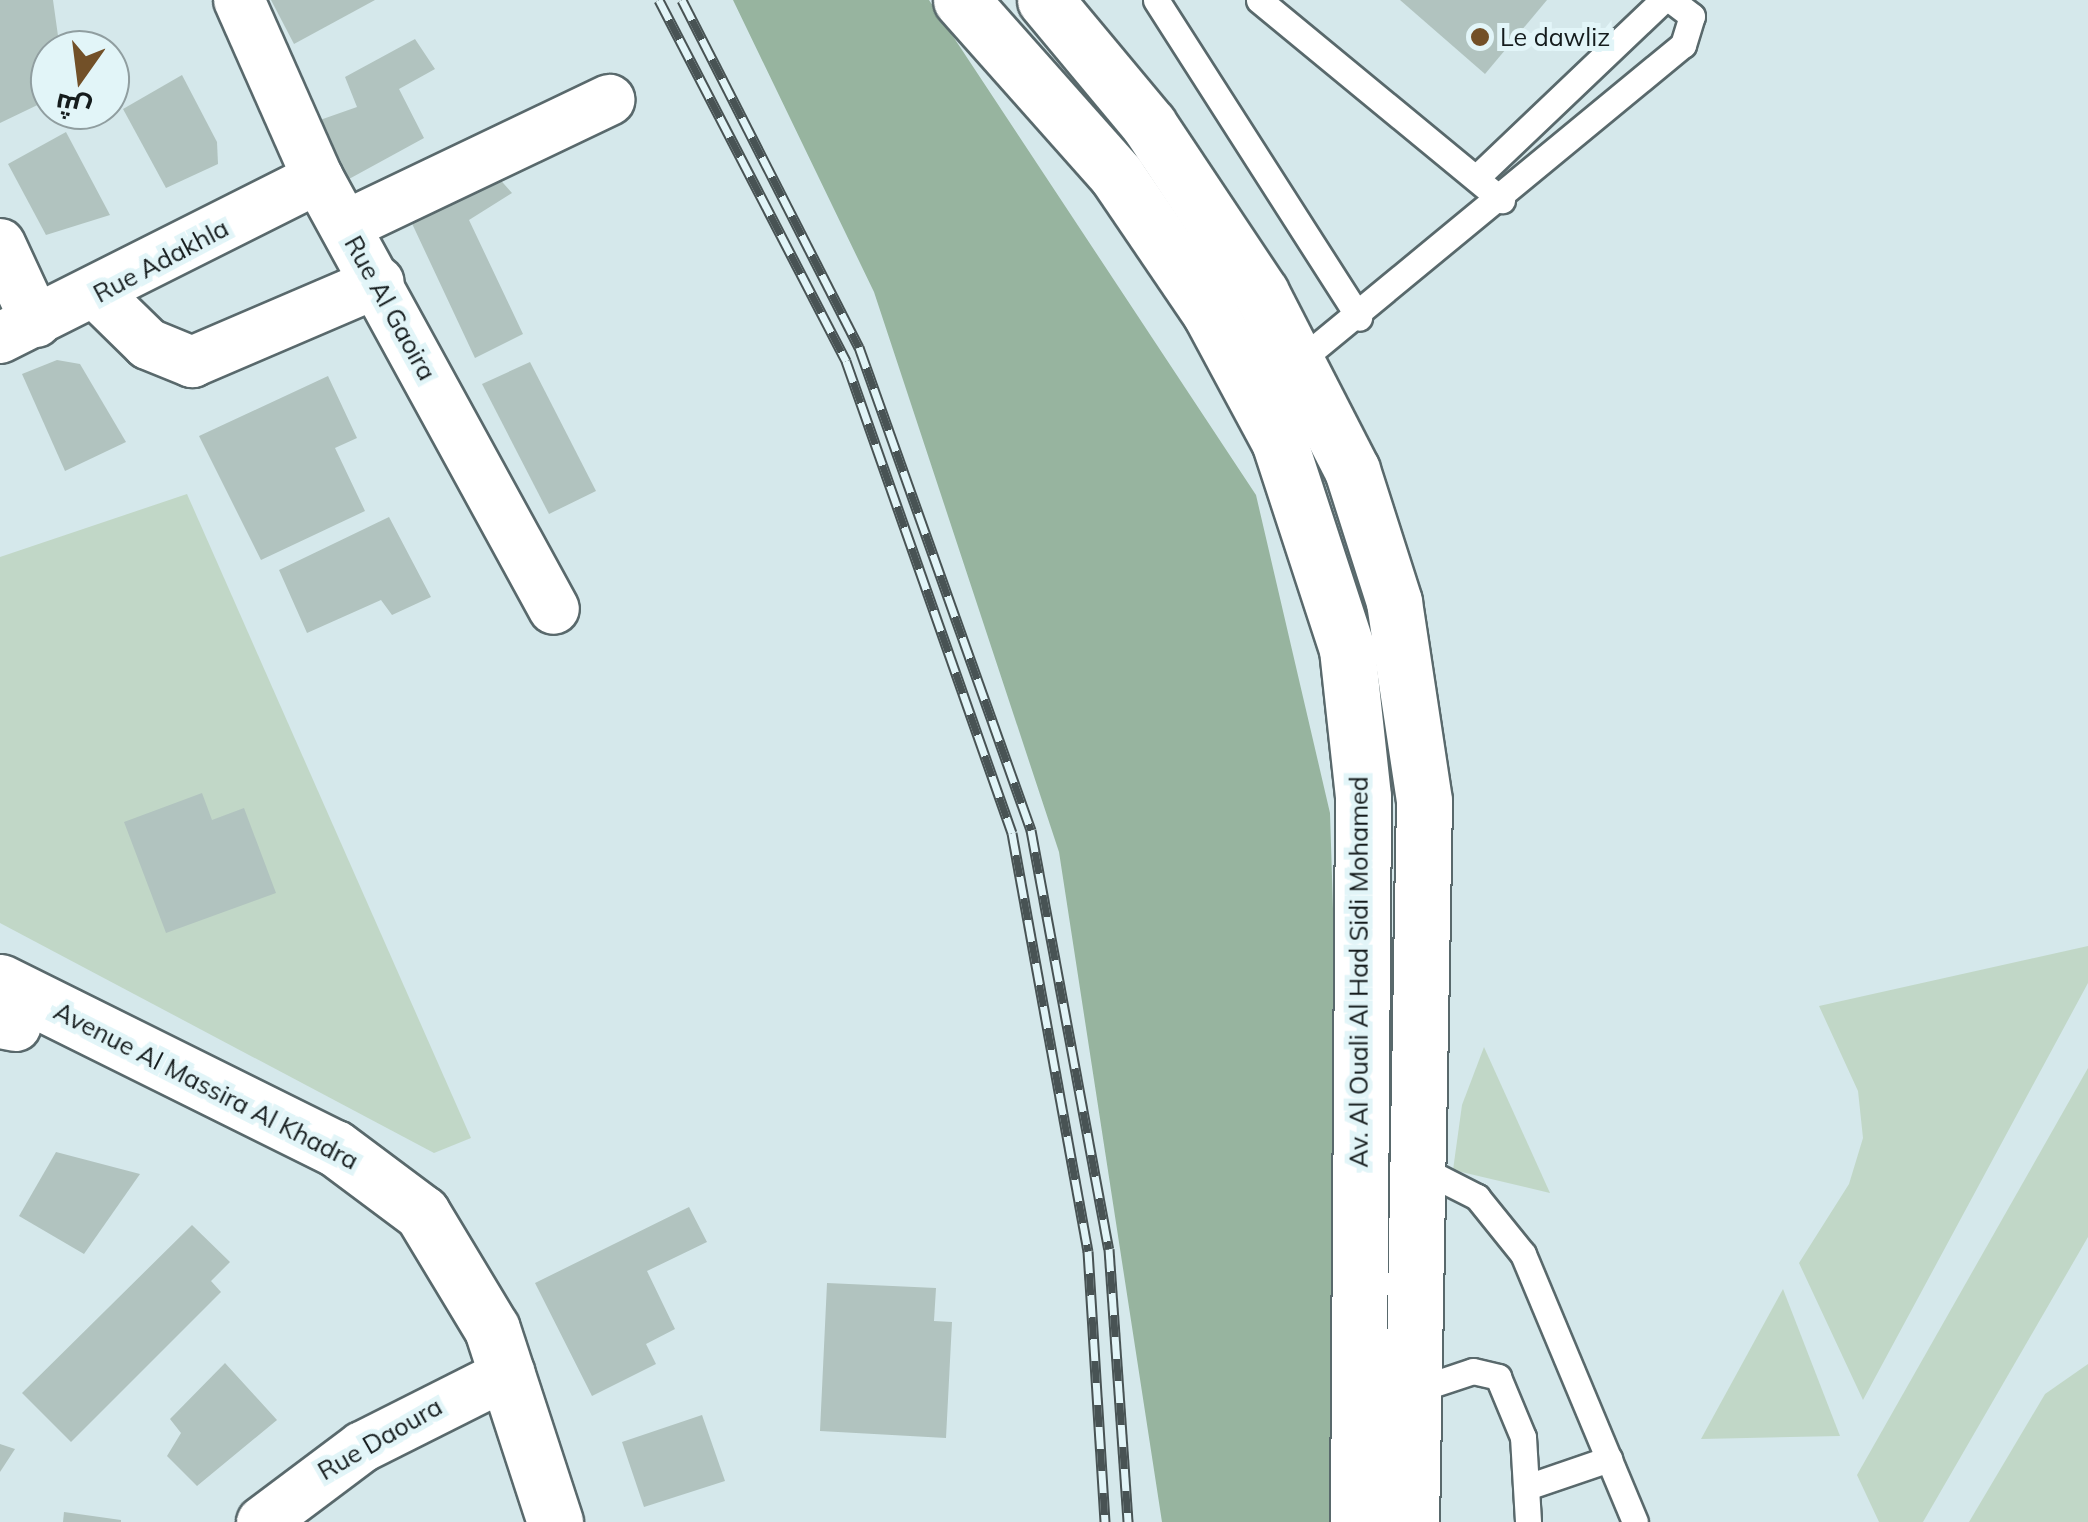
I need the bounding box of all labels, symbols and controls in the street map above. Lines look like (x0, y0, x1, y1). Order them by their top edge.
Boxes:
place label: Le dawliz (1500, 22, 1610, 52)
marker: Le dawliz (1469, 26, 1491, 48)
north arrow (30, 30, 130, 130)
text: ش (51, 86, 95, 129)
street label: Rue Adakhla (88, 213, 234, 309)
street label: Rue Al Gaoira (338, 231, 442, 385)
street label: Av. Al Ouali Al Had Sidi Mohamed (1344, 776, 1374, 1168)
street label: Avenue Al Massira Al Khadra (49, 996, 363, 1176)
street label: Rue Daoura (313, 1391, 447, 1487)

